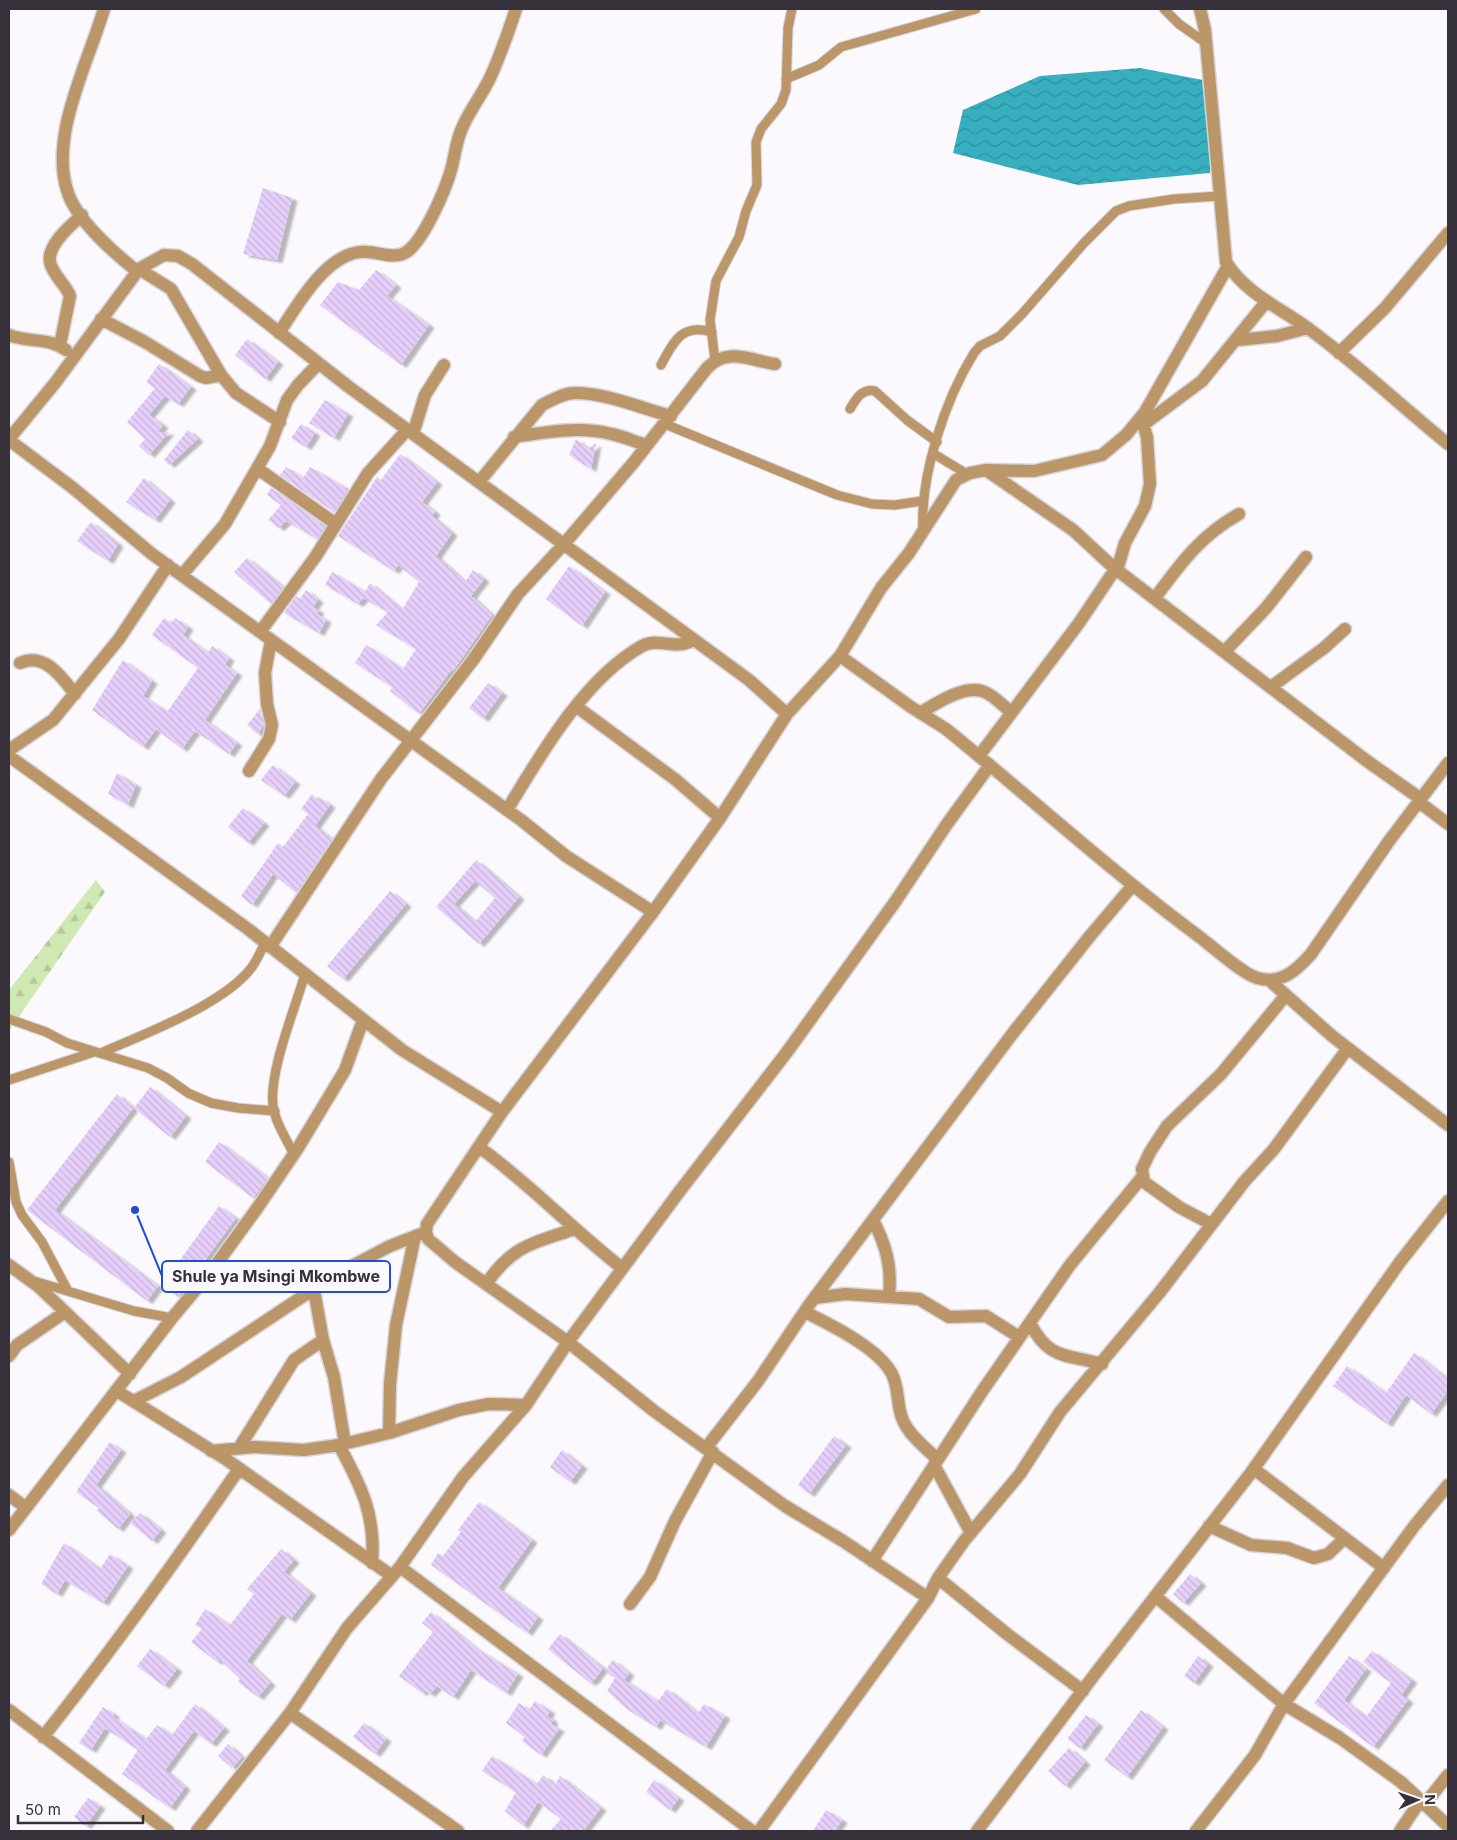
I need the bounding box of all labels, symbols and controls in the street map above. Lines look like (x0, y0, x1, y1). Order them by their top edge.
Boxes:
callout: Shule ya Msingi Mkombwe (162, 1261, 390, 1292)
text: Shule ya Msingi Mkombwe (172, 1266, 380, 1286)
north arrow (1392, 1775, 1442, 1825)
scale bar (18, 1792, 142, 1824)
text: N (1422, 1794, 1439, 1805)
text: 50 m (25, 1800, 61, 1819)

